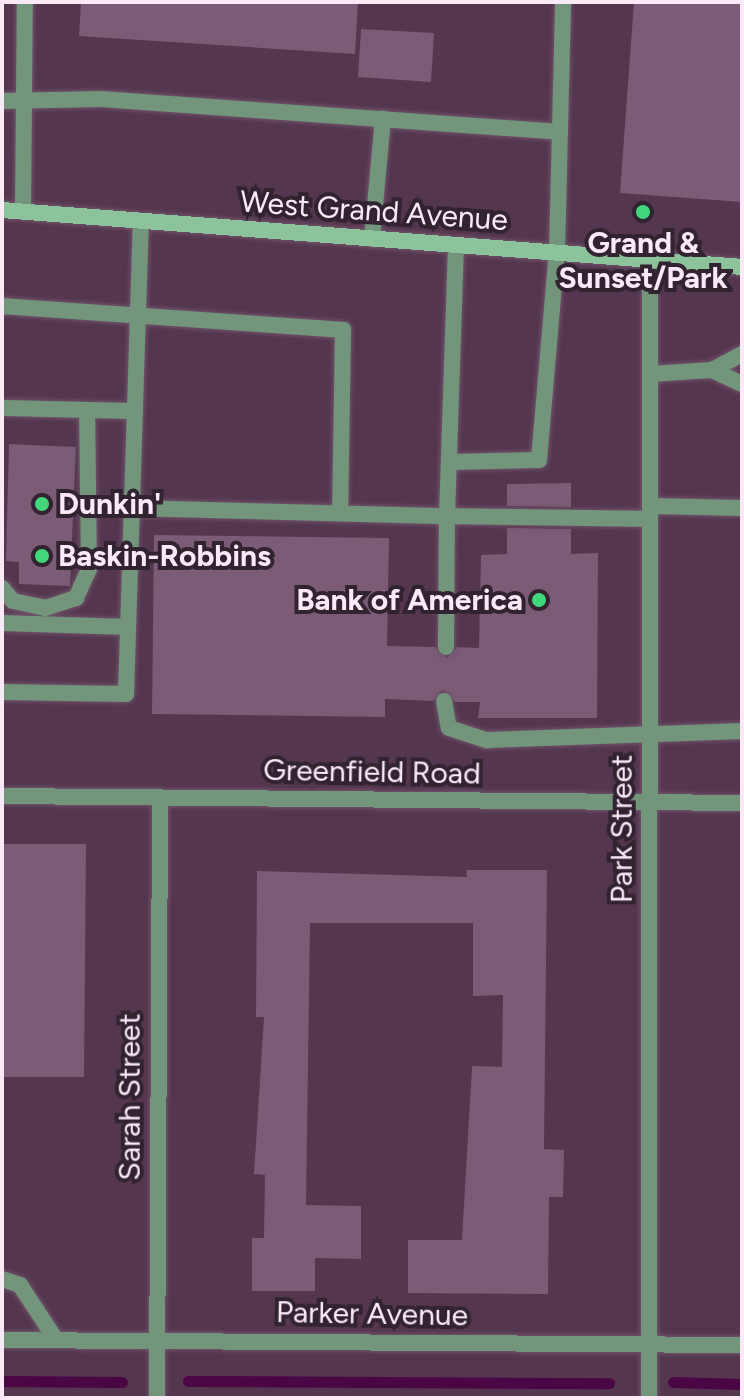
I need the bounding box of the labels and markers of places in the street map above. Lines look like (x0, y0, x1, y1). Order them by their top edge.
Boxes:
marker: Grand & Sunset/Park (634, 203, 652, 221)
place label: Grand & Sunset/Park (558, 225, 728, 296)
place label: Dunkin' (58, 486, 161, 522)
marker: Dunkin' (33, 495, 51, 513)
place label: Baskin-Robbins (58, 538, 271, 574)
marker: Baskin-Robbins (33, 547, 51, 565)
place label: Bank of America (296, 582, 523, 618)
marker: Bank of America (530, 591, 548, 609)

